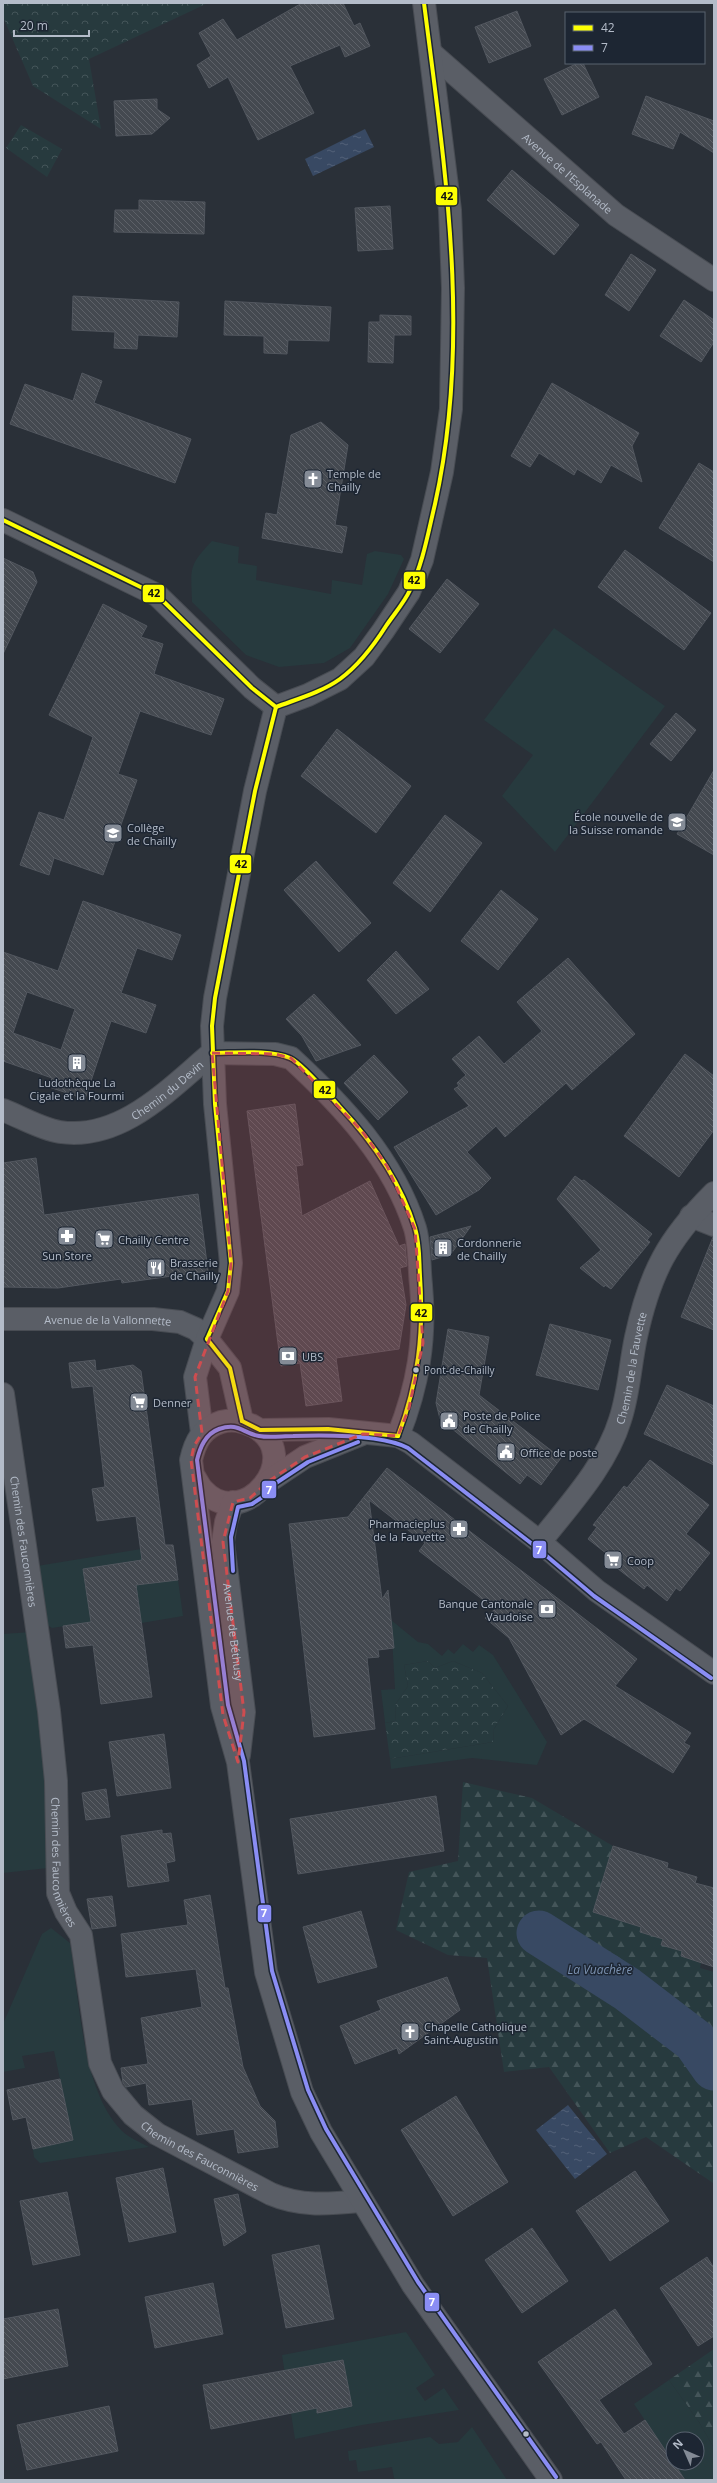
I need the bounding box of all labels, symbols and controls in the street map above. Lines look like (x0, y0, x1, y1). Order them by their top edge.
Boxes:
scale bar (14, 12, 89, 38)
legend (565, 12, 705, 64)
text: 20 m (20, 17, 48, 34)
text: 42 (601, 19, 615, 36)
text: 7 (601, 39, 608, 56)
street label: Avenue de l'Esplanade (520, 129, 616, 216)
line badge: 42 (435, 186, 458, 206)
text: 42 (441, 188, 453, 203)
place label: Temple de Chailly (327, 466, 381, 494)
church icon: Temple de Chailly (302, 468, 324, 490)
line badge: 42 (403, 571, 426, 590)
text: 42 (408, 572, 420, 587)
line badge: 42 (142, 584, 165, 603)
text: 42 (148, 585, 160, 600)
place label: École nouvelle de la Suisse romande (569, 809, 663, 837)
school or university icon: École nouvelle de la Suisse romande (666, 811, 688, 833)
place label: Collège de Chailly (127, 820, 177, 848)
school or university icon: Collège de Chailly (102, 822, 124, 844)
line badge: 42 (229, 854, 252, 874)
text: 42 (235, 856, 247, 871)
building icon: Ludothèque La Cigale et la Fourmi (66, 1052, 88, 1074)
street label: Chemin du Devin (128, 1057, 206, 1123)
place label: Ludothèque La Cigale et la Fourmi (30, 1075, 124, 1103)
line badge: 42 (313, 1080, 336, 1099)
text: 42 (319, 1082, 331, 1097)
pharmacy icon: Sun Store (56, 1225, 78, 1247)
supermarket icon: Chailly Centre (93, 1228, 115, 1250)
place label: Chailly Centre (118, 1232, 189, 1247)
place label: Cordonnerie de Chailly (457, 1235, 522, 1263)
building icon: Cordonnerie de Chailly (432, 1237, 454, 1259)
place label: Sun Store (42, 1248, 92, 1263)
place label: Brasserie de Chailly (170, 1255, 220, 1283)
restaurant icon: Brasserie de Chailly (145, 1257, 167, 1279)
line badge: 42 (410, 1303, 433, 1322)
text: 42 (415, 1305, 427, 1320)
street label: Chemin de la Fauvette (612, 1310, 649, 1426)
street label: Avenue de la Vallonnette (44, 1311, 172, 1329)
bank icon: UBS (277, 1345, 299, 1367)
place label: UBS (302, 1349, 323, 1364)
place label: Pont-de-Chailly (424, 1363, 495, 1377)
marker: Pont-de-Chailly (411, 1365, 421, 1375)
supermarket icon: Denner (128, 1391, 150, 1413)
place label: Denner (153, 1395, 192, 1410)
place label: Poste de Police de Chailly (463, 1408, 540, 1436)
public building icon: Poste de Police de Chailly (438, 1410, 460, 1432)
public building icon: Office de poste (495, 1441, 517, 1463)
place label: Office de poste (520, 1445, 597, 1460)
street label: Chemin des Fauconnières (7, 1475, 41, 1608)
line badge: 7 (261, 1480, 277, 1499)
text: 7 (266, 1482, 272, 1497)
place label: Pharmacieplus de la Fauvette (369, 1516, 445, 1544)
pharmacy icon: Pharmacieplus de la Fauvette (448, 1518, 470, 1540)
line badge: 7 (532, 1540, 547, 1559)
text: 7 (536, 1542, 542, 1557)
supermarket icon: Coop (602, 1549, 624, 1571)
place label: Coop (627, 1553, 654, 1568)
street label: Avenue de Béthusy (221, 1582, 248, 1682)
place label: Banque Cantonale Vaudoise (438, 1596, 533, 1624)
bank icon: Banque Cantonale Vaudoise (536, 1598, 558, 1620)
street label: Chemin des Fauconnières (49, 1797, 81, 1929)
line badge: 7 (257, 1904, 272, 1923)
text: 7 (261, 1905, 267, 1920)
water label: La Vuachère (568, 1961, 633, 1978)
place label: Chapelle Catholique Saint-Augustin (424, 2019, 527, 2047)
church icon: Chapelle Catholique Saint-Augustin (399, 2021, 421, 2043)
street label: Chemin des Fauconnières (138, 2117, 262, 2194)
line badge: 7 (424, 2292, 440, 2312)
text: 7 (429, 2294, 435, 2309)
unlabelled marker (521, 2429, 531, 2439)
north arrow (665, 2431, 705, 2471)
text: N (669, 2435, 686, 2452)

